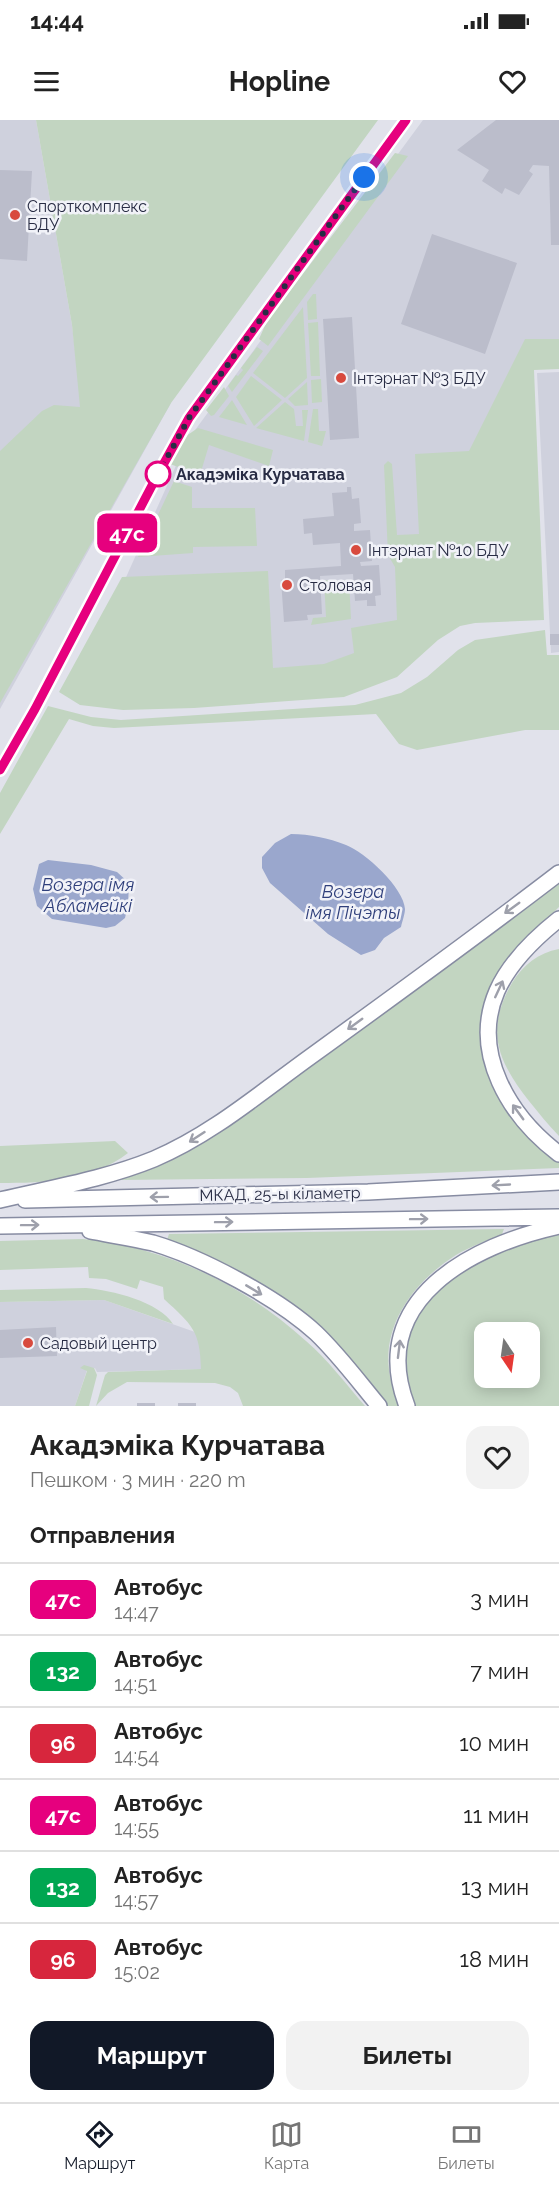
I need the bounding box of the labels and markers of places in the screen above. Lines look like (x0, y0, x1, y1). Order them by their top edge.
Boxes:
place label: Спорткомплекс БДУ (27, 197, 147, 234)
marker: Спорткомплекс БДУ (8, 208, 22, 222)
place label: Інтэрнат №3 БДУ (353, 369, 486, 388)
marker: Інтэрнат №3 БДУ (334, 371, 348, 385)
marker: Акадэміка Курчатава (145, 461, 171, 487)
place label: Акадэміка Курчатава (176, 465, 345, 484)
place label: Інтэрнат №10 БДУ (368, 541, 509, 560)
marker: Інтэрнат №10 БДУ (349, 543, 363, 557)
place label: Столовая (299, 576, 371, 595)
marker: Столовая (280, 578, 294, 592)
place label: Садовый центр (40, 1334, 157, 1353)
marker: Садовый центр (21, 1336, 35, 1350)

